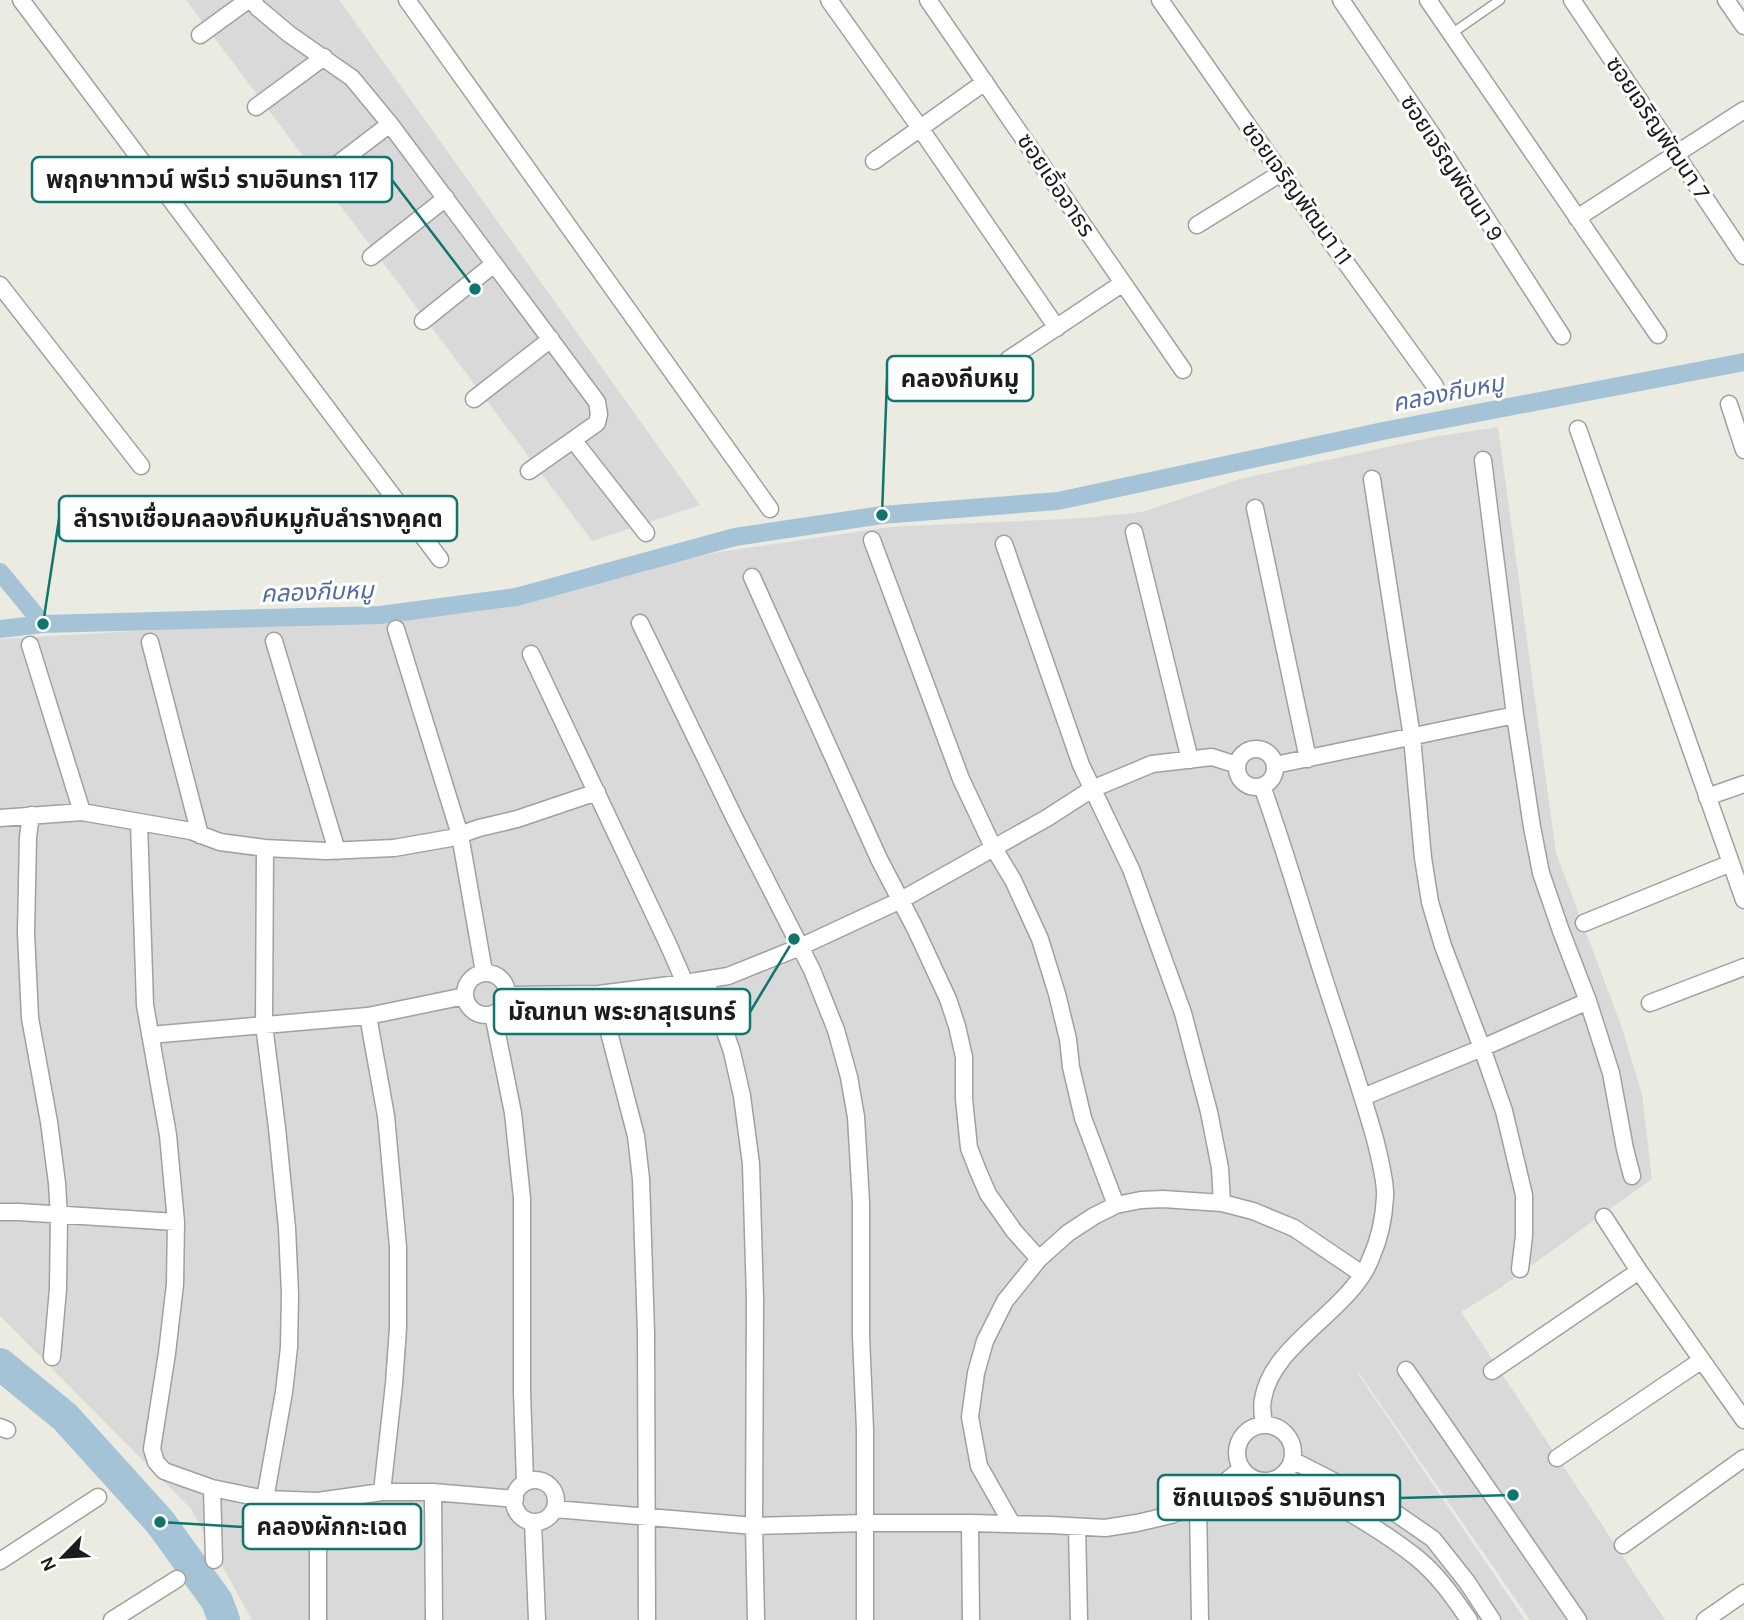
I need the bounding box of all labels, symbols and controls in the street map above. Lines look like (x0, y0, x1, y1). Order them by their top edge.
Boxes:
street label: ซอยเจริญพัฒนา 7 (1600, 51, 1716, 205)
street label: ซอยเจริญพัฒนา 9 (1395, 90, 1509, 246)
street label: ซอยเจริญพัฒนา 11 (1236, 116, 1358, 270)
street label: ซอยเอิ้ออาธร (1012, 127, 1102, 242)
callout: พฤกษาทาวน์ พรีเว่ รามอินทรา 117 (32, 157, 392, 202)
text: พฤกษาทาวน์ พรีเว่ รามอินทรา 117 (46, 166, 378, 194)
callout: คลองกีบหมู (887, 356, 1033, 401)
text: คลองกีบหมู (901, 365, 1019, 394)
water label: คลองกีบหมู (1390, 368, 1508, 418)
callout: ลำรางเชื่อมคลองกีบหมูกับลำรางคูคต (59, 496, 457, 541)
text: ลำรางเชื่อมคลองกีบหมูกับลำรางคูคต (73, 502, 443, 534)
water label: คลองกีบหมู (260, 576, 376, 609)
callout: มัณฑนา พระยาสุเรนทร์ (494, 989, 750, 1034)
text: มัณฑนา พระยาสุเรนทร์ (508, 998, 736, 1027)
callout: ซิกเนเจอร์ รามอินทรา (1158, 1475, 1400, 1520)
text: ซิกเนเจอร์ รามอินทรา (1172, 1484, 1386, 1512)
callout: คลองผักกะเฉด (243, 1504, 421, 1549)
text: คลองผักกะเฉด (257, 1513, 407, 1541)
north arrow (28, 1522, 98, 1592)
text: N (36, 1553, 61, 1575)

